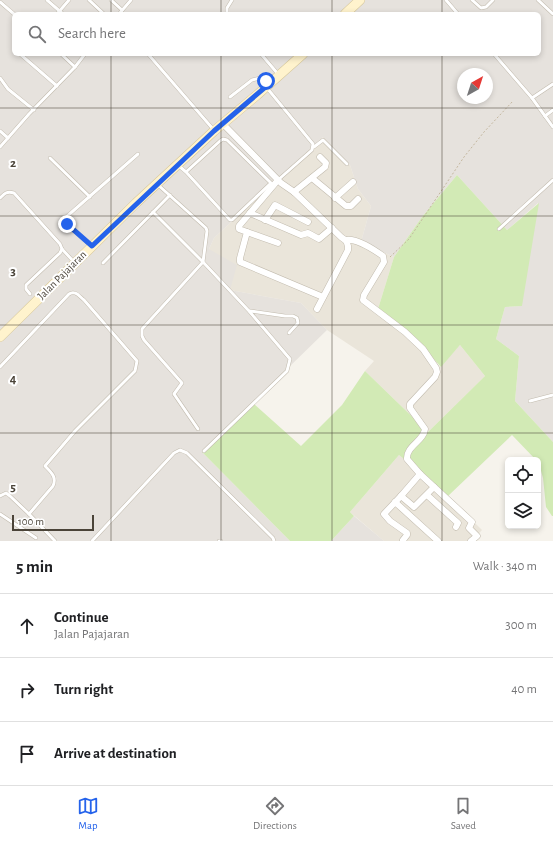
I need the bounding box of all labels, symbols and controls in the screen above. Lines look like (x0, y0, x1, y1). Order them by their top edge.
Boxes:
search box (12, 12, 541, 56)
icon: search (26, 23, 48, 45)
text: Search here (58, 26, 126, 41)
north arrow (457, 68, 493, 104)
route start (257, 72, 275, 90)
text: 2 (10, 157, 16, 170)
route end (58, 215, 76, 233)
street label: Jalan Pajajaran (36, 249, 88, 301)
text: 3 (10, 265, 16, 278)
text: 4 (10, 373, 17, 386)
map controls (505, 457, 541, 529)
button: locate (505, 457, 541, 493)
text: 5 (10, 481, 16, 494)
button: layers (505, 493, 541, 529)
scale bar (12, 513, 94, 532)
text: 100 m (18, 516, 44, 527)
text: 5 min (16, 558, 53, 575)
text: Walk · 340 m (473, 560, 537, 573)
text: Continue (54, 610, 109, 625)
icon: ahead (16, 615, 38, 637)
text: 300 m (505, 619, 537, 632)
text: Jalan Pajajaran (54, 628, 130, 641)
icon: right (16, 679, 38, 701)
text: Turn right (54, 682, 113, 697)
text: 40 m (511, 683, 537, 696)
icon: arrive (16, 743, 38, 765)
text: Arrive at destination (54, 746, 177, 761)
tab: Map (77, 795, 99, 832)
tab: Directions (253, 795, 297, 832)
tab: Saved (451, 795, 476, 832)

